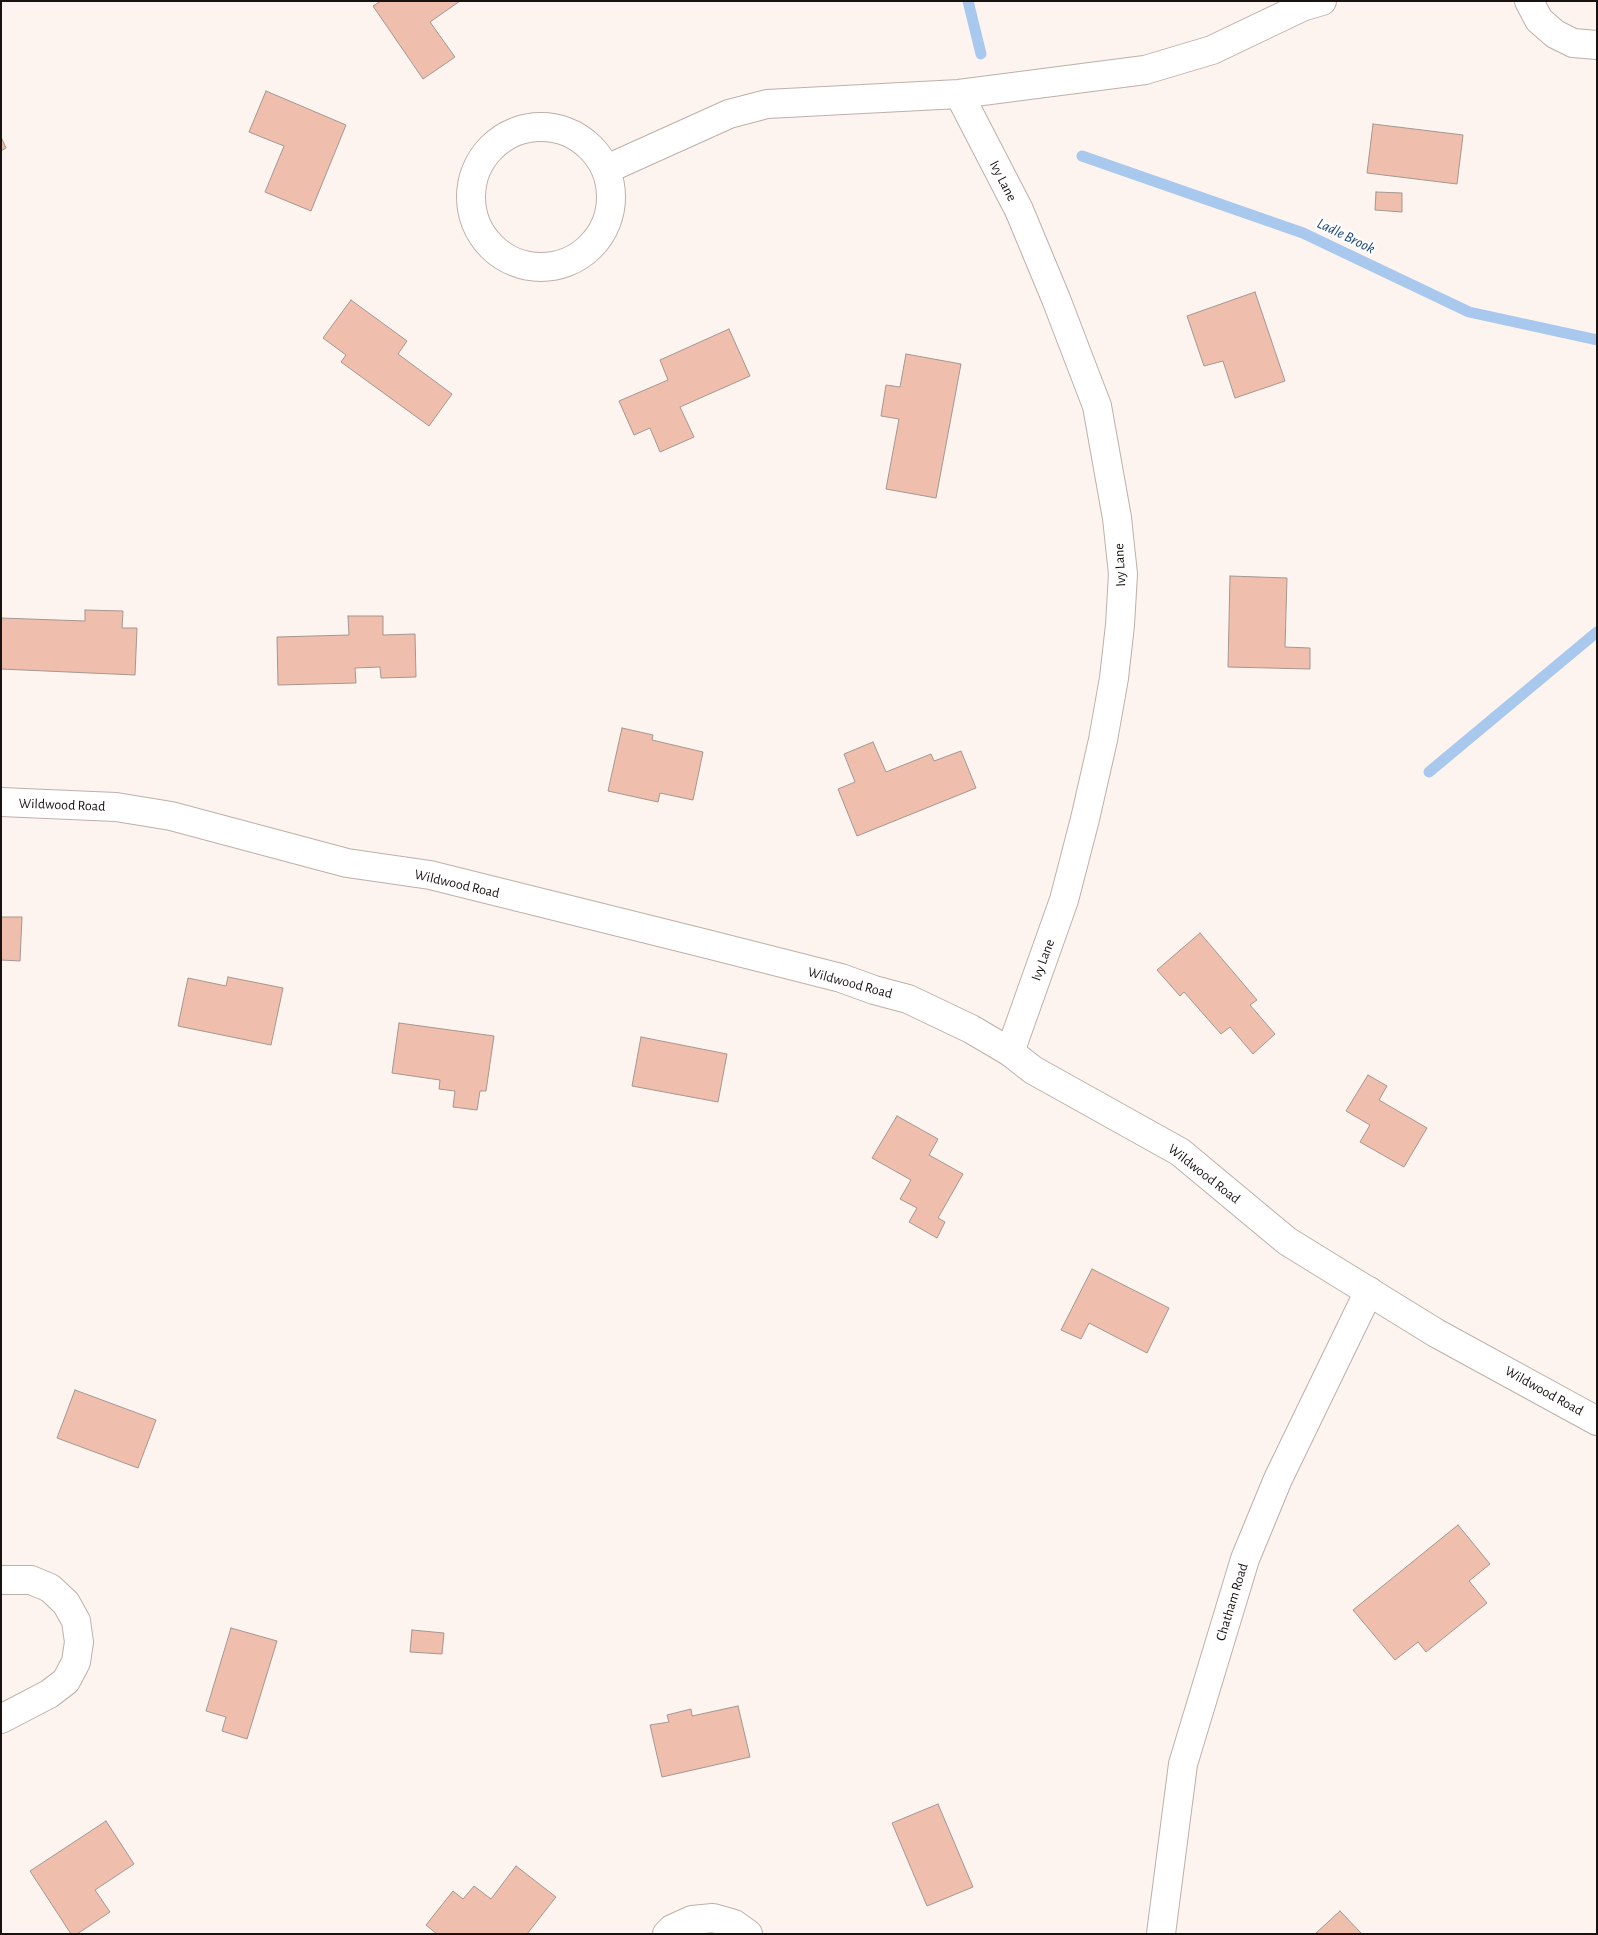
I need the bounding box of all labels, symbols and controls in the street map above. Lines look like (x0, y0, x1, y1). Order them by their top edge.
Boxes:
street label: Ivy Lane (986, 158, 1020, 204)
water label: Ladle Brook (1314, 214, 1378, 258)
street label: Ivy Lane (1110, 543, 1130, 587)
street label: Wildwood Road (18, 795, 106, 815)
street label: Wildwood Road (413, 866, 501, 902)
street label: Ivy Lane (1028, 937, 1058, 983)
street label: Wildwood Road (806, 964, 894, 1002)
street label: Wildwood Road (1165, 1141, 1243, 1207)
street label: Wildwood Road (1502, 1363, 1586, 1419)
street label: Chatham Road (1212, 1561, 1252, 1643)

